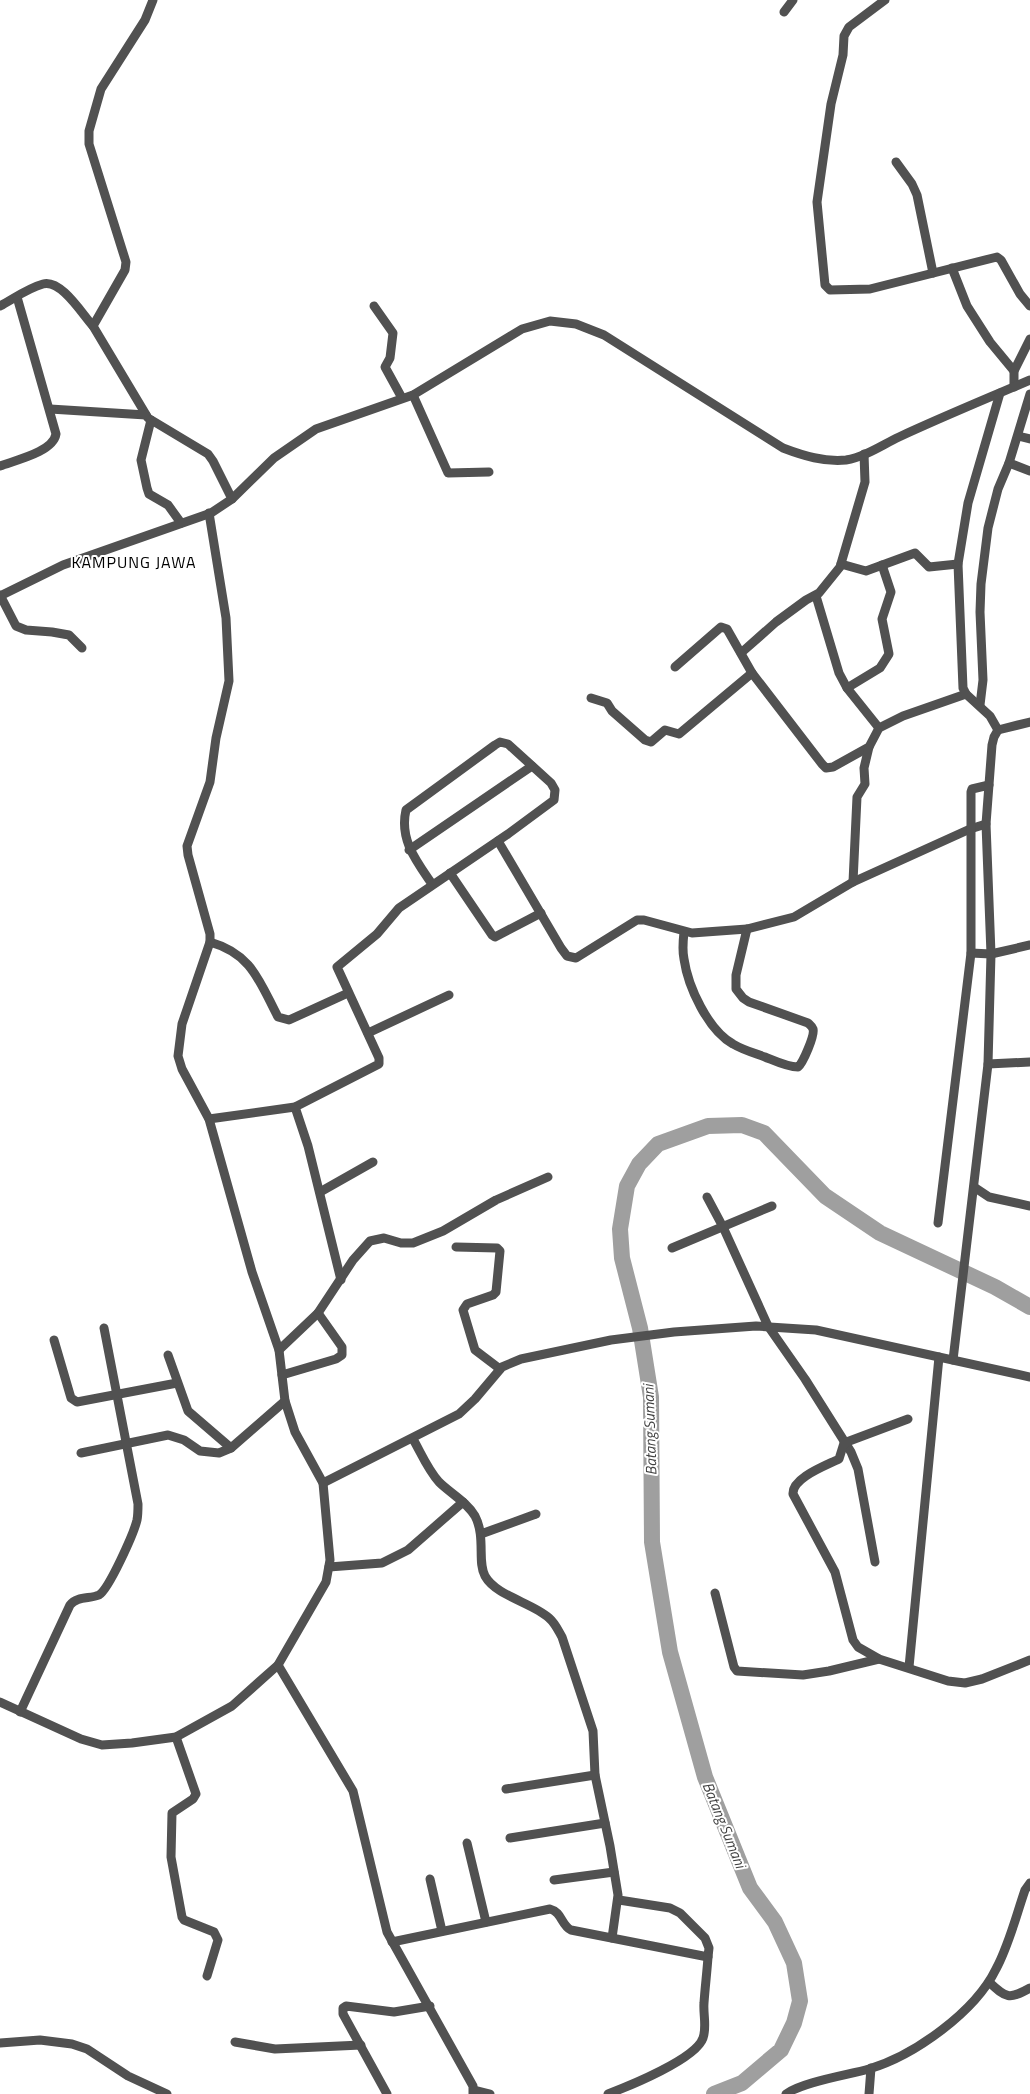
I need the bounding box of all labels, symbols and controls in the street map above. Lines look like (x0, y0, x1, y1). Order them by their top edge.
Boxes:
district label: KAMPUNG JAWA (71, 550, 197, 574)
water label: Batang Sumani (636, 1382, 663, 1476)
water label: Batang Sumani (697, 1778, 753, 1873)

